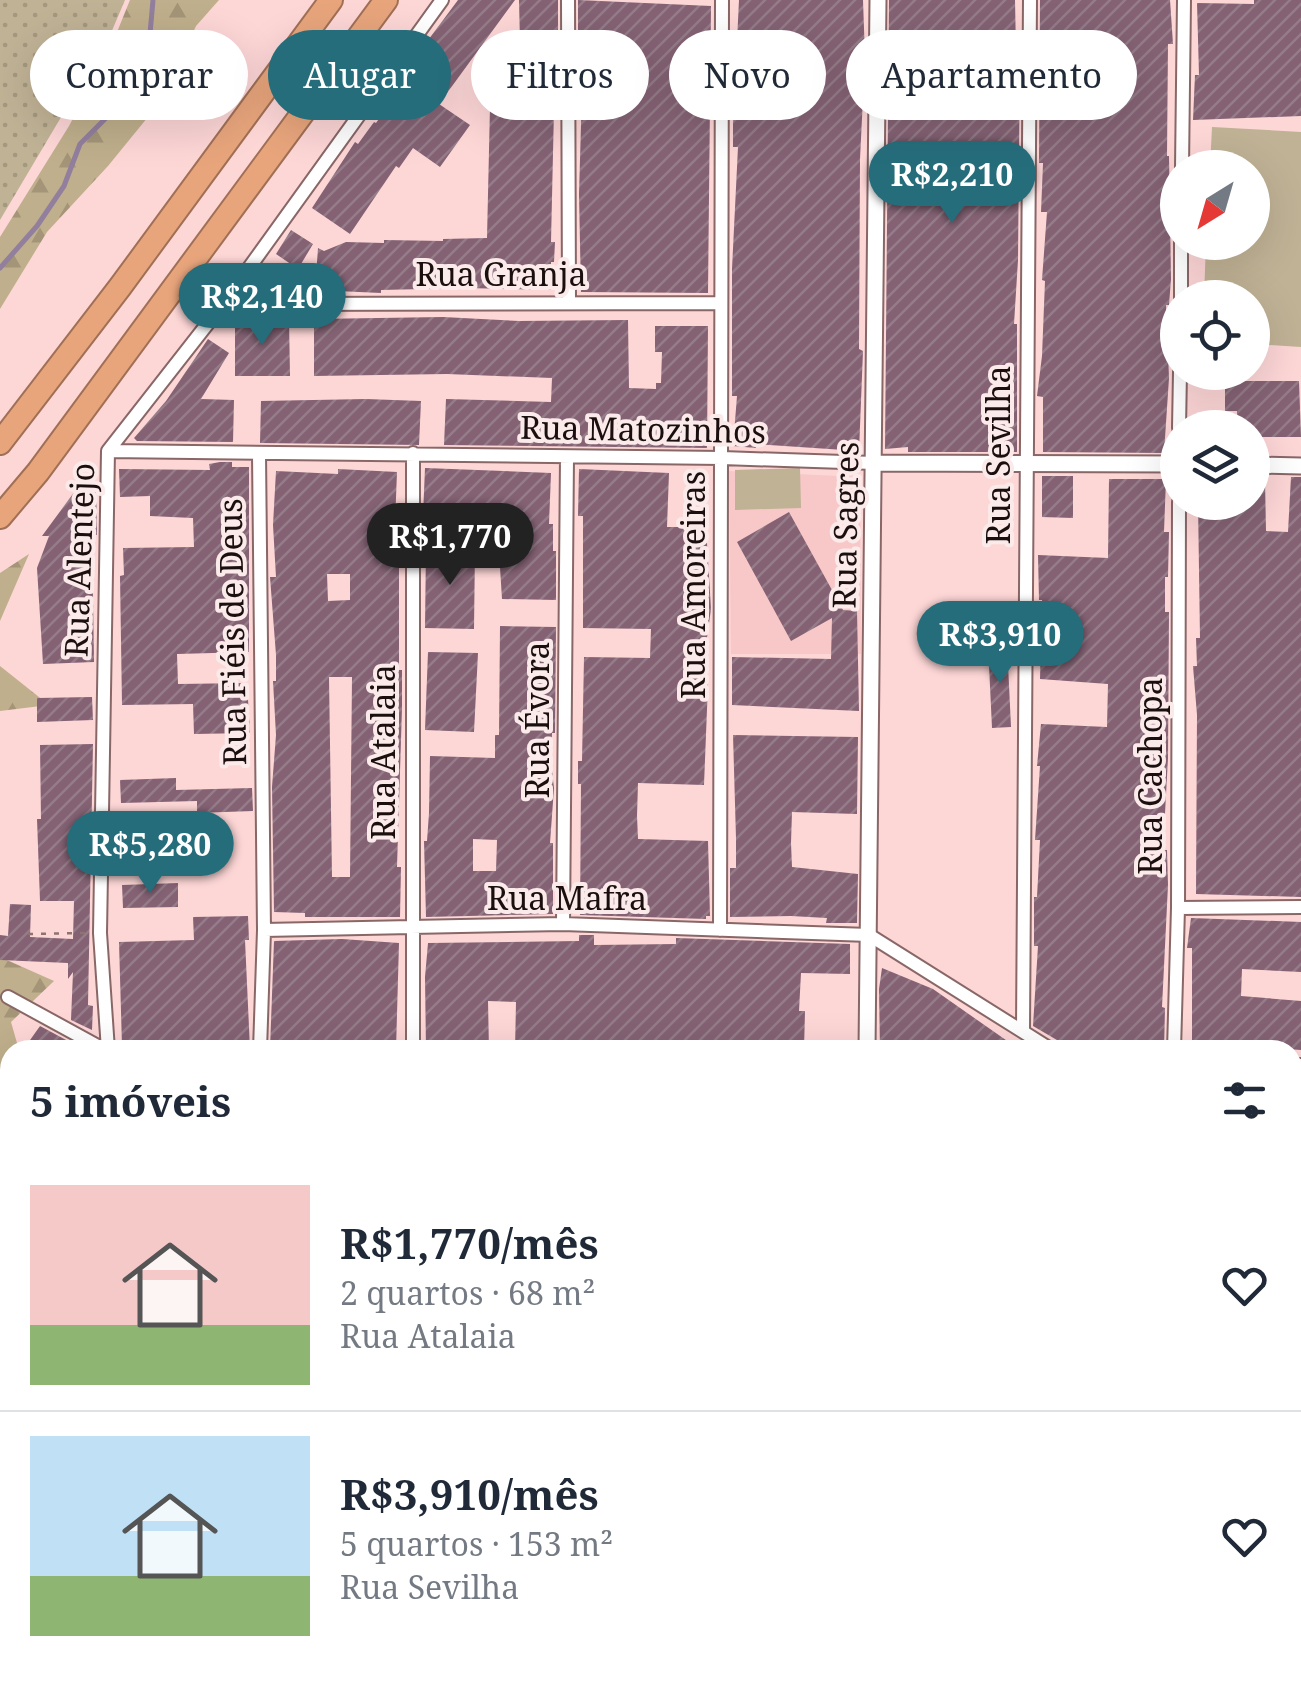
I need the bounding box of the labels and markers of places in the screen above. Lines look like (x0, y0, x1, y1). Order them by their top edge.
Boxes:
pin: R$2,210 (860, 141, 1044, 226)
pin: R$2,140 (170, 263, 354, 348)
pin: R$1,770 (358, 503, 542, 588)
pin: R$3,910 (908, 601, 1092, 686)
pin: R$5,280 (58, 811, 242, 896)

